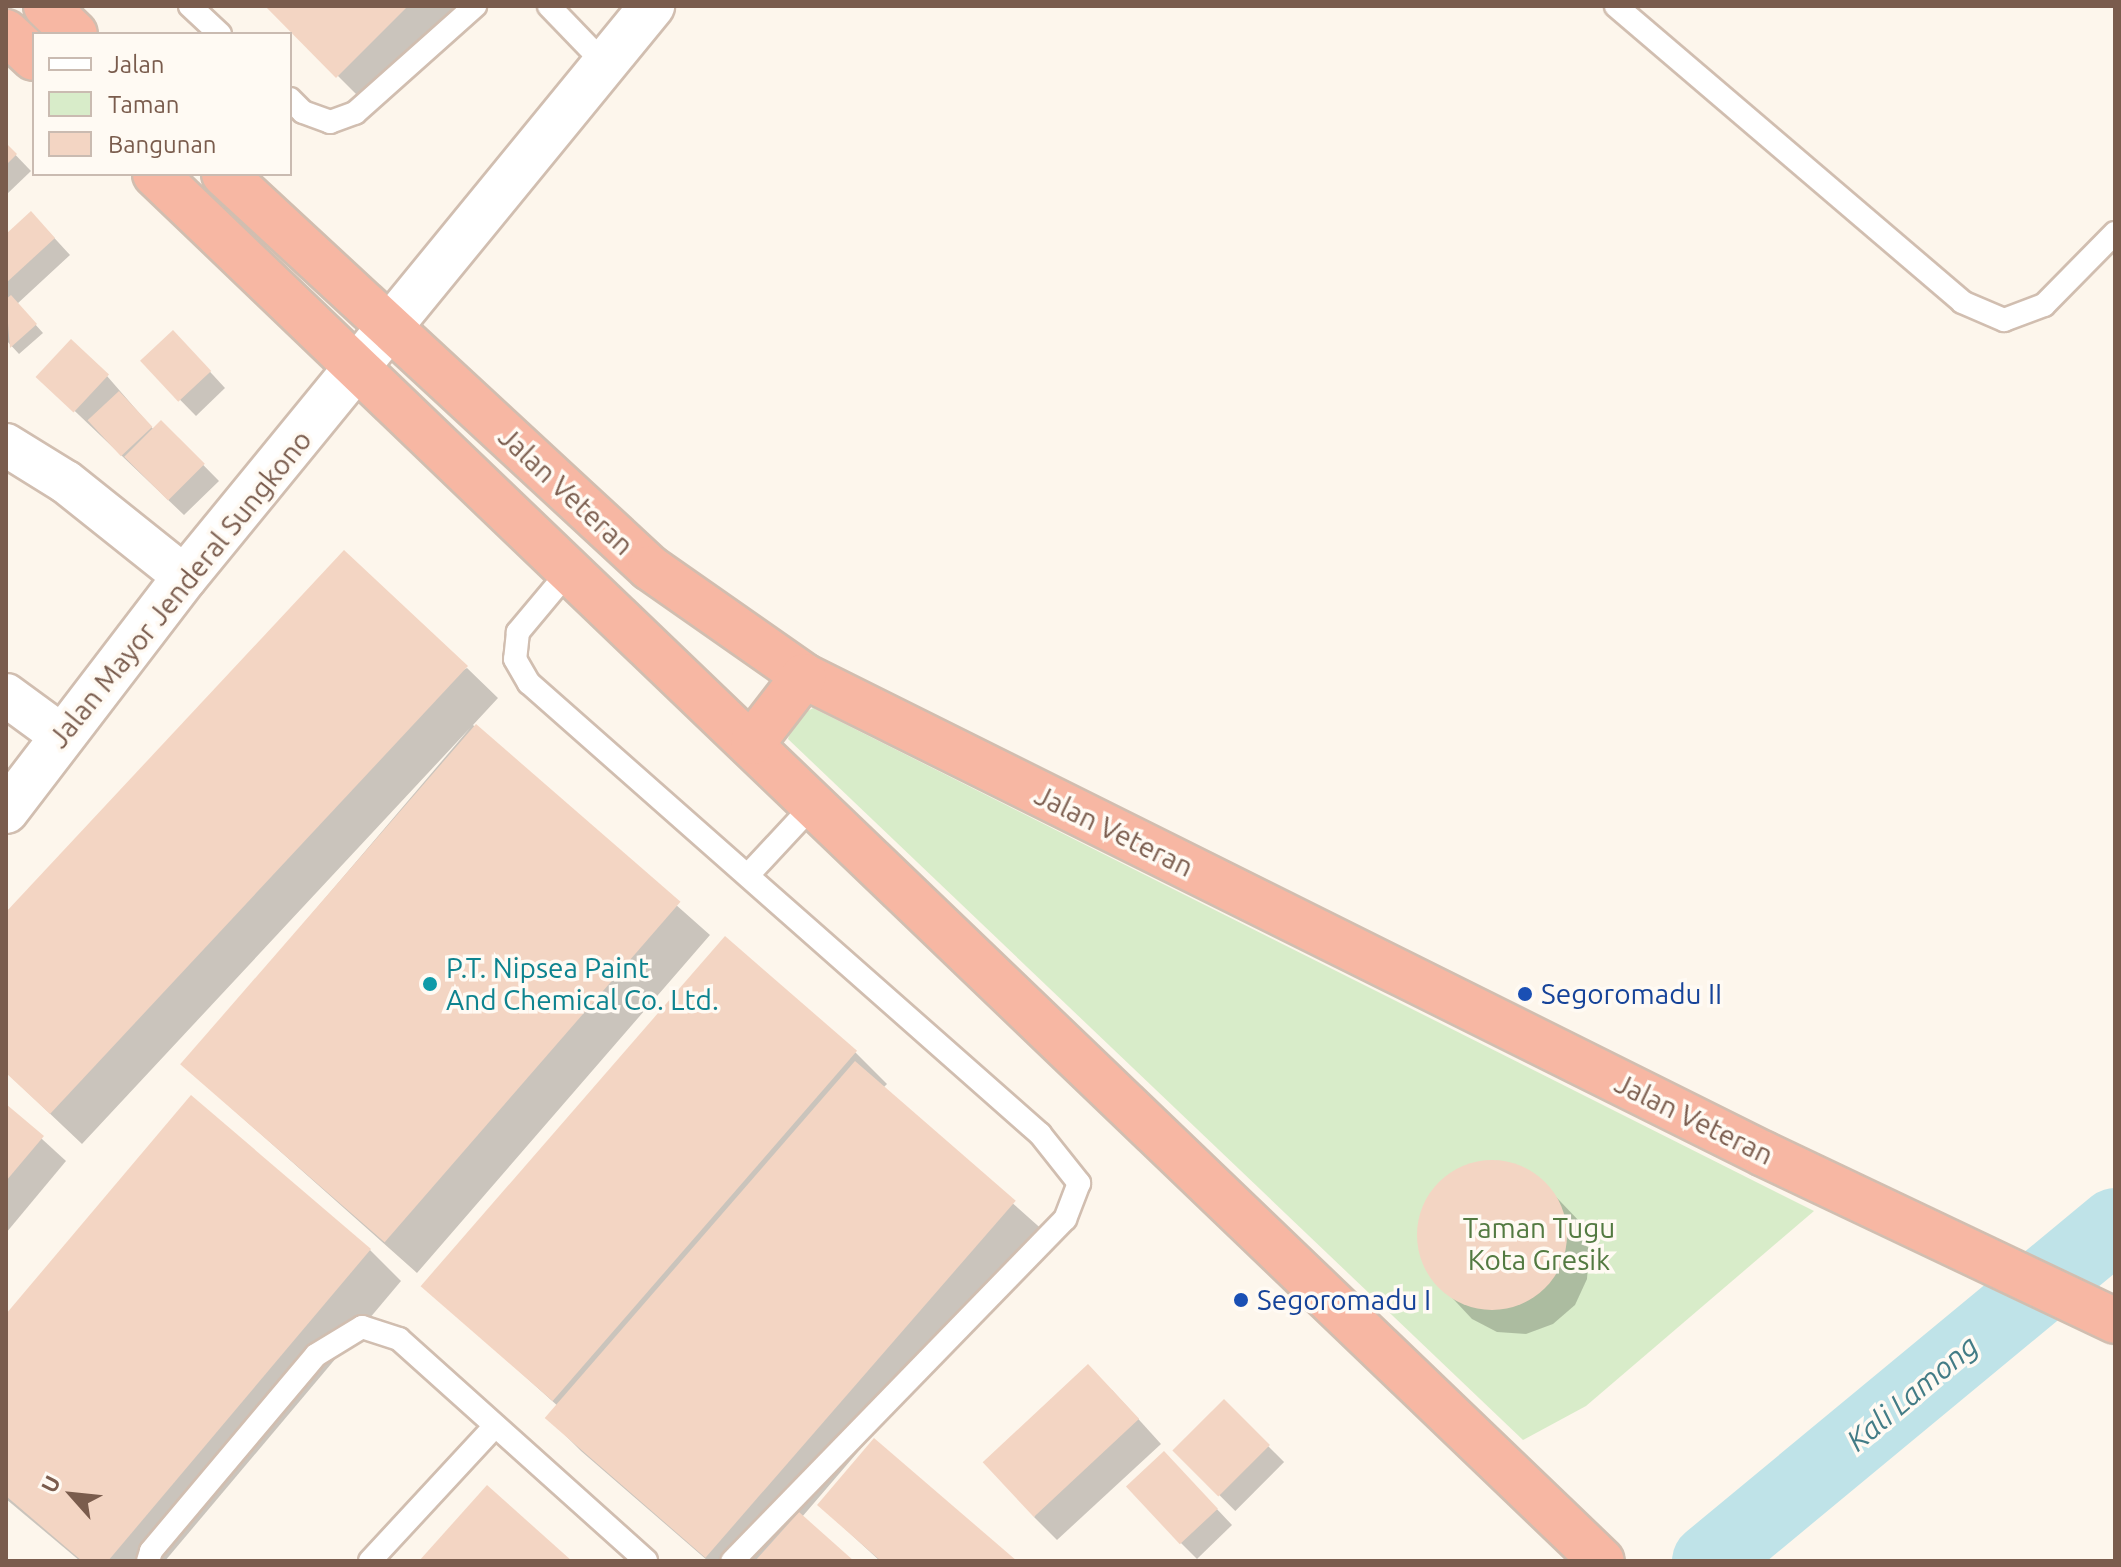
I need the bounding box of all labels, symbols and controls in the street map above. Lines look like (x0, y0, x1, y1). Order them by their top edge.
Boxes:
legend (32, 32, 292, 176)
text: Jalan (108, 51, 165, 78)
text: Taman (108, 91, 180, 118)
text: Bangunan (108, 131, 217, 158)
street label: Jalan Veteran (492, 420, 640, 562)
street label: Jalan Mayor Jenderal Sungkono (41, 423, 319, 755)
street label: Jalan Veteran (1029, 778, 1199, 884)
place label: P.T. Nipsea Paint And Chemical Co. Ltd. (446, 951, 719, 1017)
marker: P.T. Nipsea Paint And Chemical Co. Ltd. (421, 975, 439, 993)
place label: Segoromadu II (1541, 977, 1722, 1011)
marker: Segoromadu II (1516, 985, 1534, 1003)
street label: Jalan Veteran (1609, 1066, 1779, 1172)
park label: Taman Tugu Kota Gresik (1463, 1211, 1615, 1277)
place label: Segoromadu I (1257, 1283, 1431, 1317)
marker: Segoromadu I (1232, 1291, 1250, 1309)
water label: Kali Lamong (1839, 1328, 1985, 1458)
north arrow (32, 1455, 112, 1535)
text: U (36, 1471, 65, 1496)

